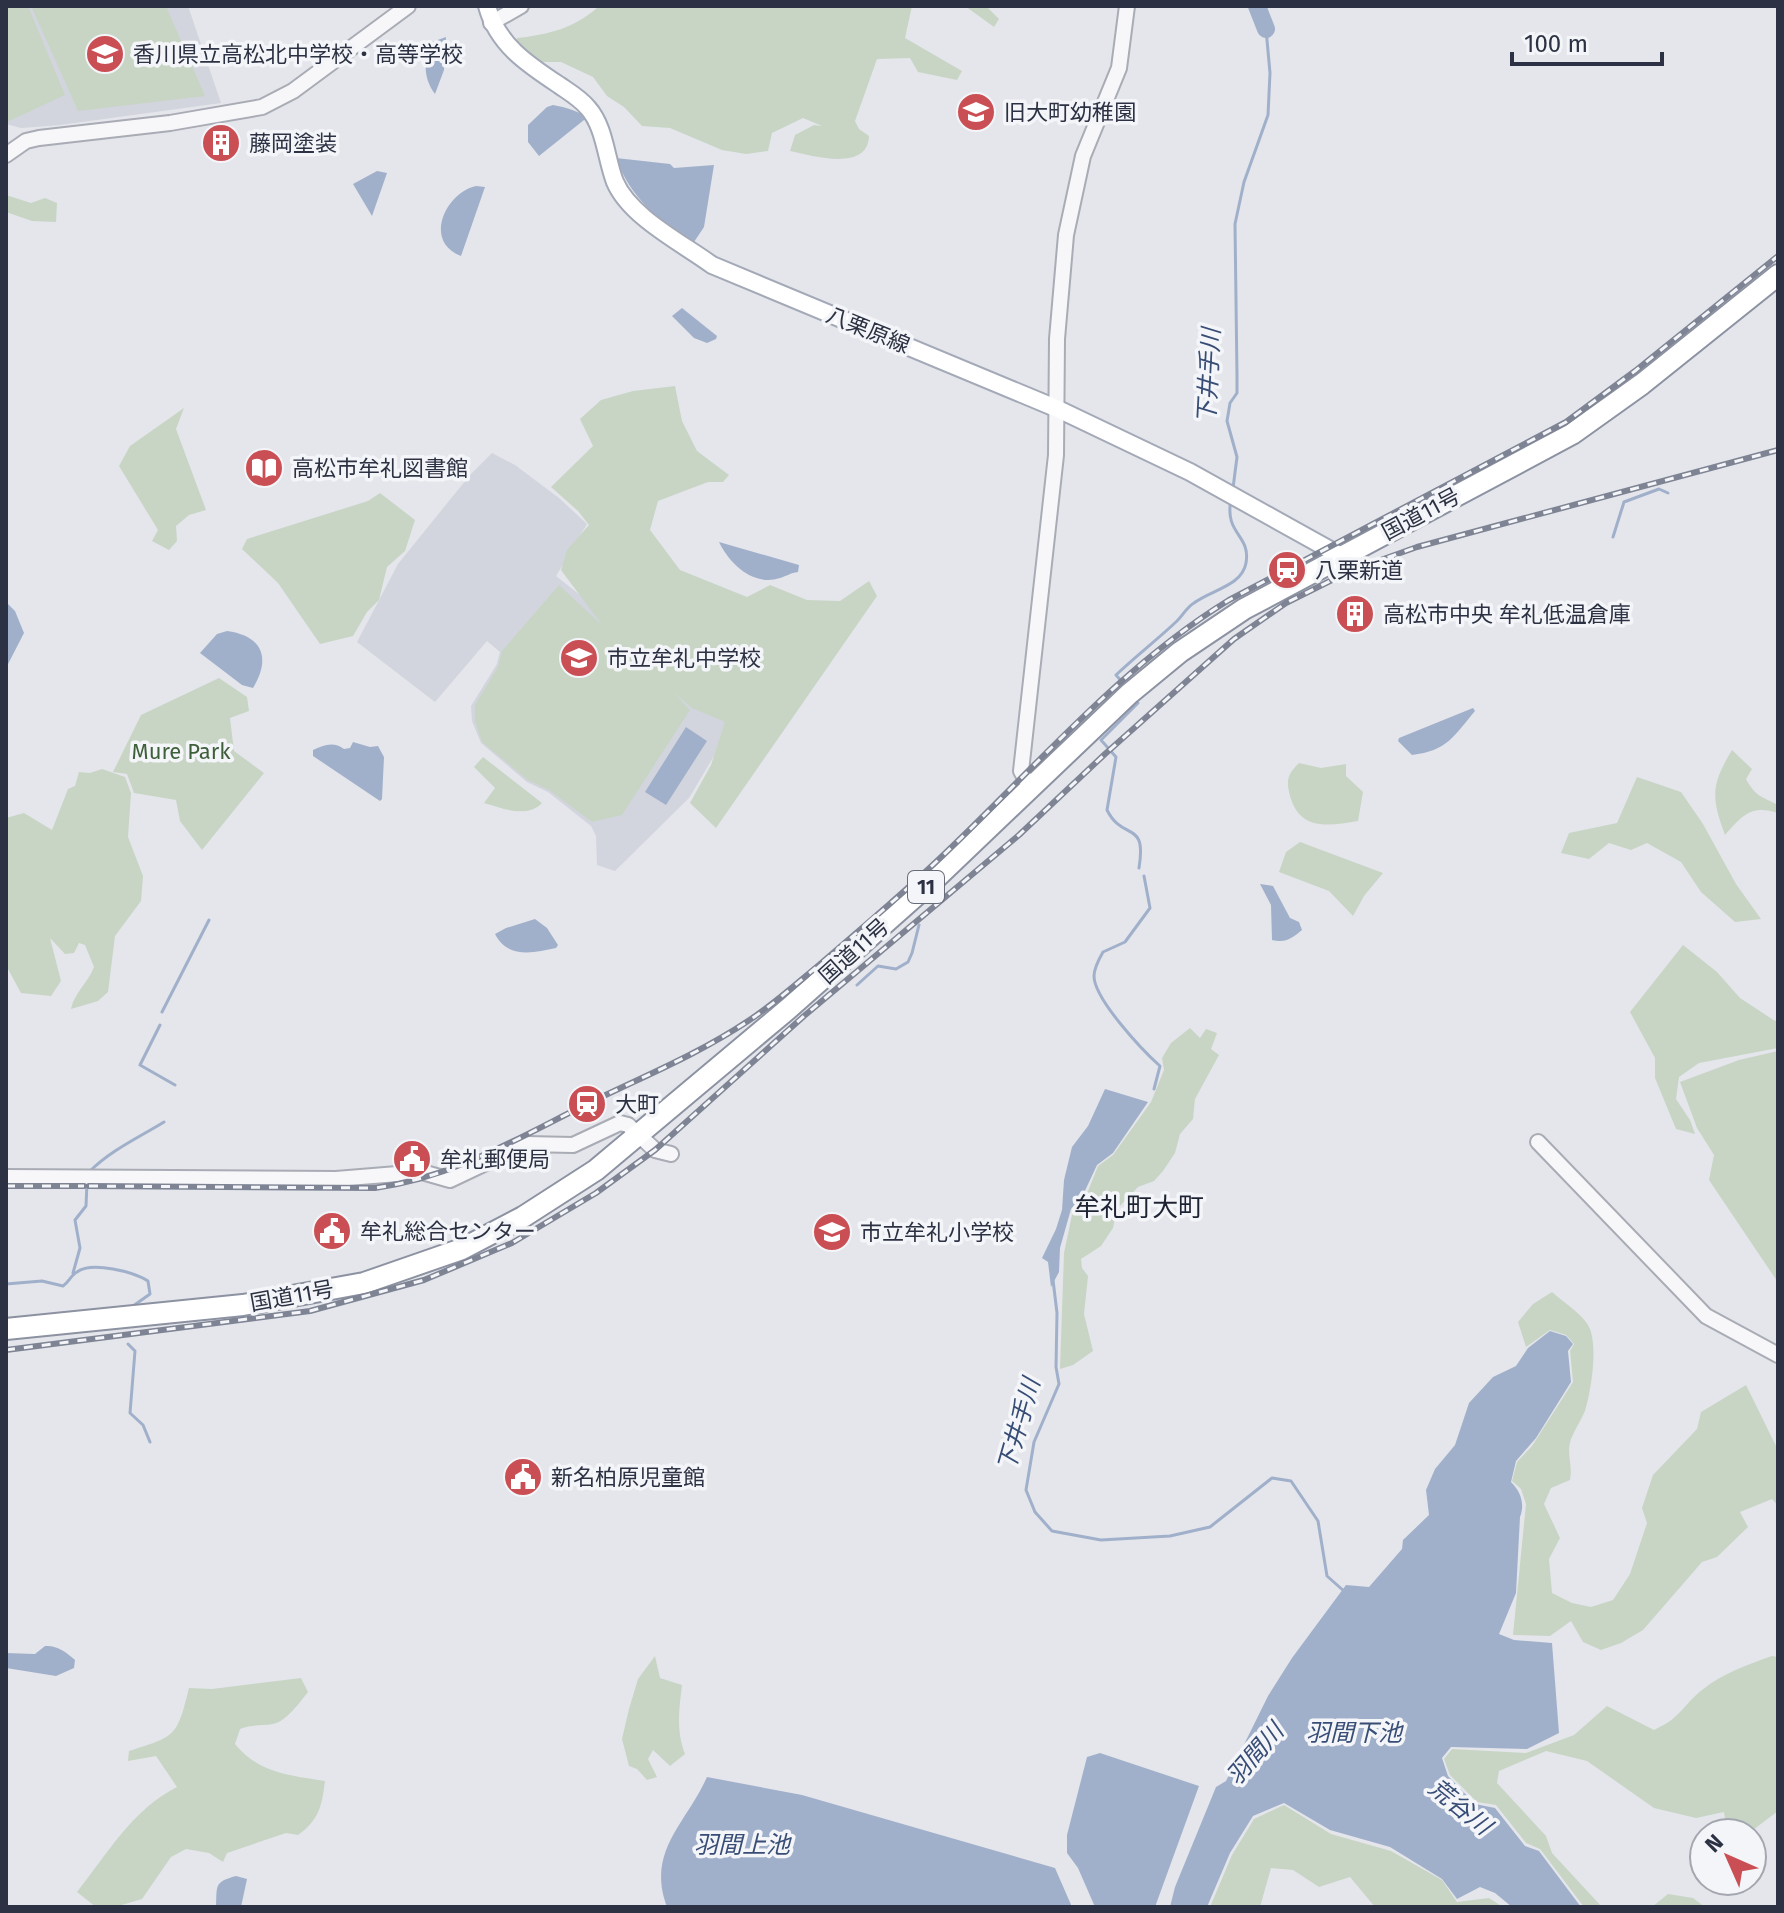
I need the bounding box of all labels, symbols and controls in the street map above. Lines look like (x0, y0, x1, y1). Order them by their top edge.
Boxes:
scale bar (1512, 16, 1662, 66)
text: 100 m (1524, 30, 1588, 58)
school or university icon: 香川県立高松北中学校・高等学校 (84, 33, 126, 75)
place label: 香川県立高松北中学校・高等学校 (133, 41, 463, 68)
school or university icon: 旧大町幼稚園 (955, 91, 997, 133)
place label: 旧大町幼稚園 (1004, 99, 1136, 126)
building icon: 藤岡塗装 (200, 122, 242, 164)
place label: 藤岡塗装 (249, 130, 337, 157)
street label: 八栗原線 (822, 301, 914, 359)
water label: 下井手川 (1193, 324, 1226, 425)
library icon: 高松市牟礼図書館 (243, 447, 285, 489)
place label: 高松市牟礼図書館 (292, 455, 468, 482)
street label: 国道11号 (1377, 482, 1465, 546)
station icon: 八栗新道 (1266, 549, 1308, 591)
place label: 八栗新道 (1315, 557, 1403, 584)
building icon: 高松市中央 牟礼低温倉庫 (1334, 593, 1376, 635)
place label: 高松市中央 牟礼低温倉庫 (1383, 601, 1631, 628)
school or university icon: 市立牟礼中学校 (558, 637, 600, 679)
place label: 市立牟礼中学校 (607, 645, 761, 672)
park label: Mure Park (132, 738, 231, 765)
road number: 11 (908, 871, 944, 903)
street label: 国道11号 (813, 913, 895, 989)
station icon: 大町 (566, 1083, 608, 1125)
place label: 大町 (615, 1091, 659, 1118)
public building icon: 牟礼郵便局 (391, 1138, 433, 1180)
place label: 牟礼郵便局 (440, 1146, 550, 1173)
district label: 牟礼町大町 (1074, 1192, 1204, 1223)
public building icon: 牟礼総合センター (311, 1210, 353, 1252)
school or university icon: 市立牟礼小学校 (811, 1211, 853, 1253)
place label: 牟礼総合センター (360, 1218, 536, 1245)
place label: 市立牟礼小学校 (860, 1219, 1014, 1246)
street label: 国道11号 (248, 1275, 336, 1317)
water label: 下井手川 (992, 1372, 1047, 1475)
public building icon: 新名柏原児童館 (502, 1456, 544, 1498)
place label: 新名柏原児童館 (551, 1464, 705, 1491)
water label: 羽間川 (1221, 1715, 1291, 1790)
water label: 羽間下池 (1306, 1719, 1404, 1747)
water label: 荒谷川 (1423, 1773, 1499, 1842)
north arrow (1688, 1817, 1768, 1897)
text: N (1700, 1829, 1729, 1858)
water label: 羽間上池 (694, 1831, 792, 1859)

